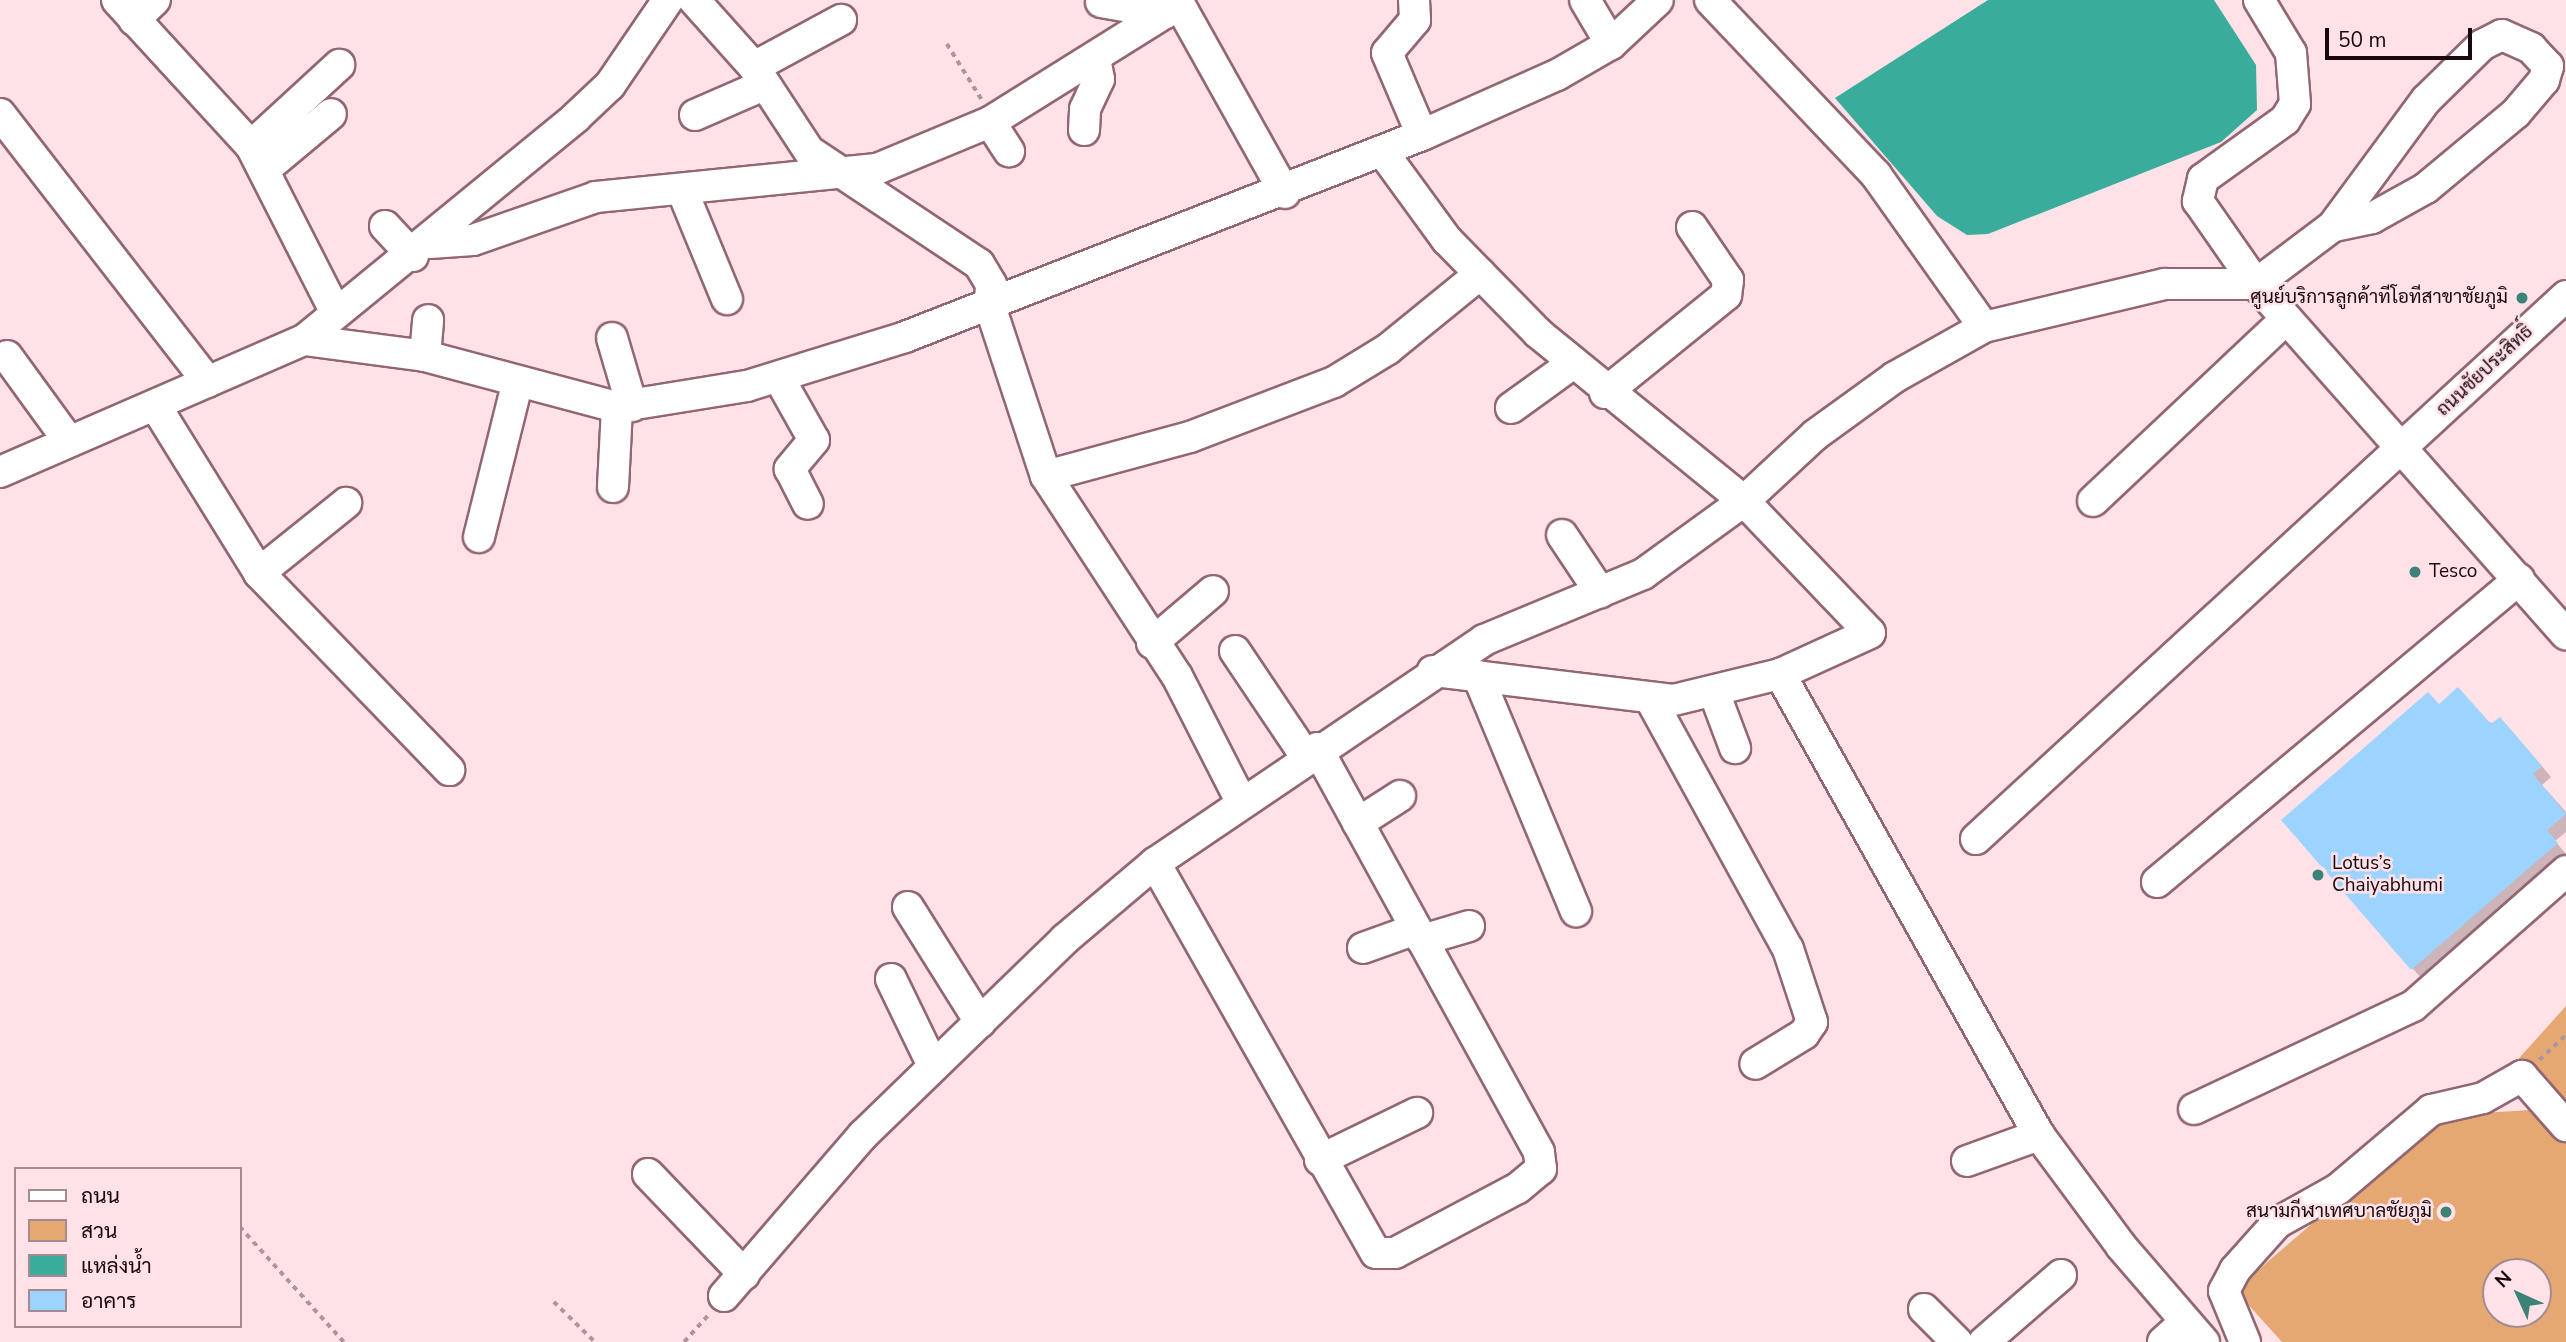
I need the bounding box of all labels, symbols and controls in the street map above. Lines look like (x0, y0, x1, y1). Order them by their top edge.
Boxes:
scale bar (2328, 14, 2475, 58)
text: 50 m (2338, 26, 2387, 54)
place label: ศูนย์บริการลูกค้าทีโอทีสาขาชัยภูมิ (2250, 287, 2508, 309)
marker: ศูนย์บริการลูกค้าทีโอทีสาขาชัยภูมิ (2514, 290, 2530, 306)
street label: ถนนชัยประสิทธิ์ (2432, 321, 2538, 421)
place label: Tesco (2429, 561, 2477, 583)
marker: Tesco (2407, 564, 2423, 580)
place label: Lotus’s Chaiyabhumi (2332, 853, 2443, 897)
marker: Lotus’s Chaiyabhumi (2310, 867, 2326, 883)
legend (14, 1167, 242, 1328)
text: ถนน (81, 1182, 120, 1210)
place label: สนามกีฬาเทศบาลชัยภูมิ (2246, 1201, 2432, 1223)
marker: สนามกีฬาเทศบาลชัยภูมิ (2438, 1204, 2454, 1220)
text: สวน (81, 1217, 117, 1245)
text: แหล่งน้ำ (81, 1252, 152, 1280)
north arrow (2482, 1258, 2552, 1328)
text: N (2489, 1265, 2518, 1294)
text: อาคาร (81, 1287, 137, 1315)

